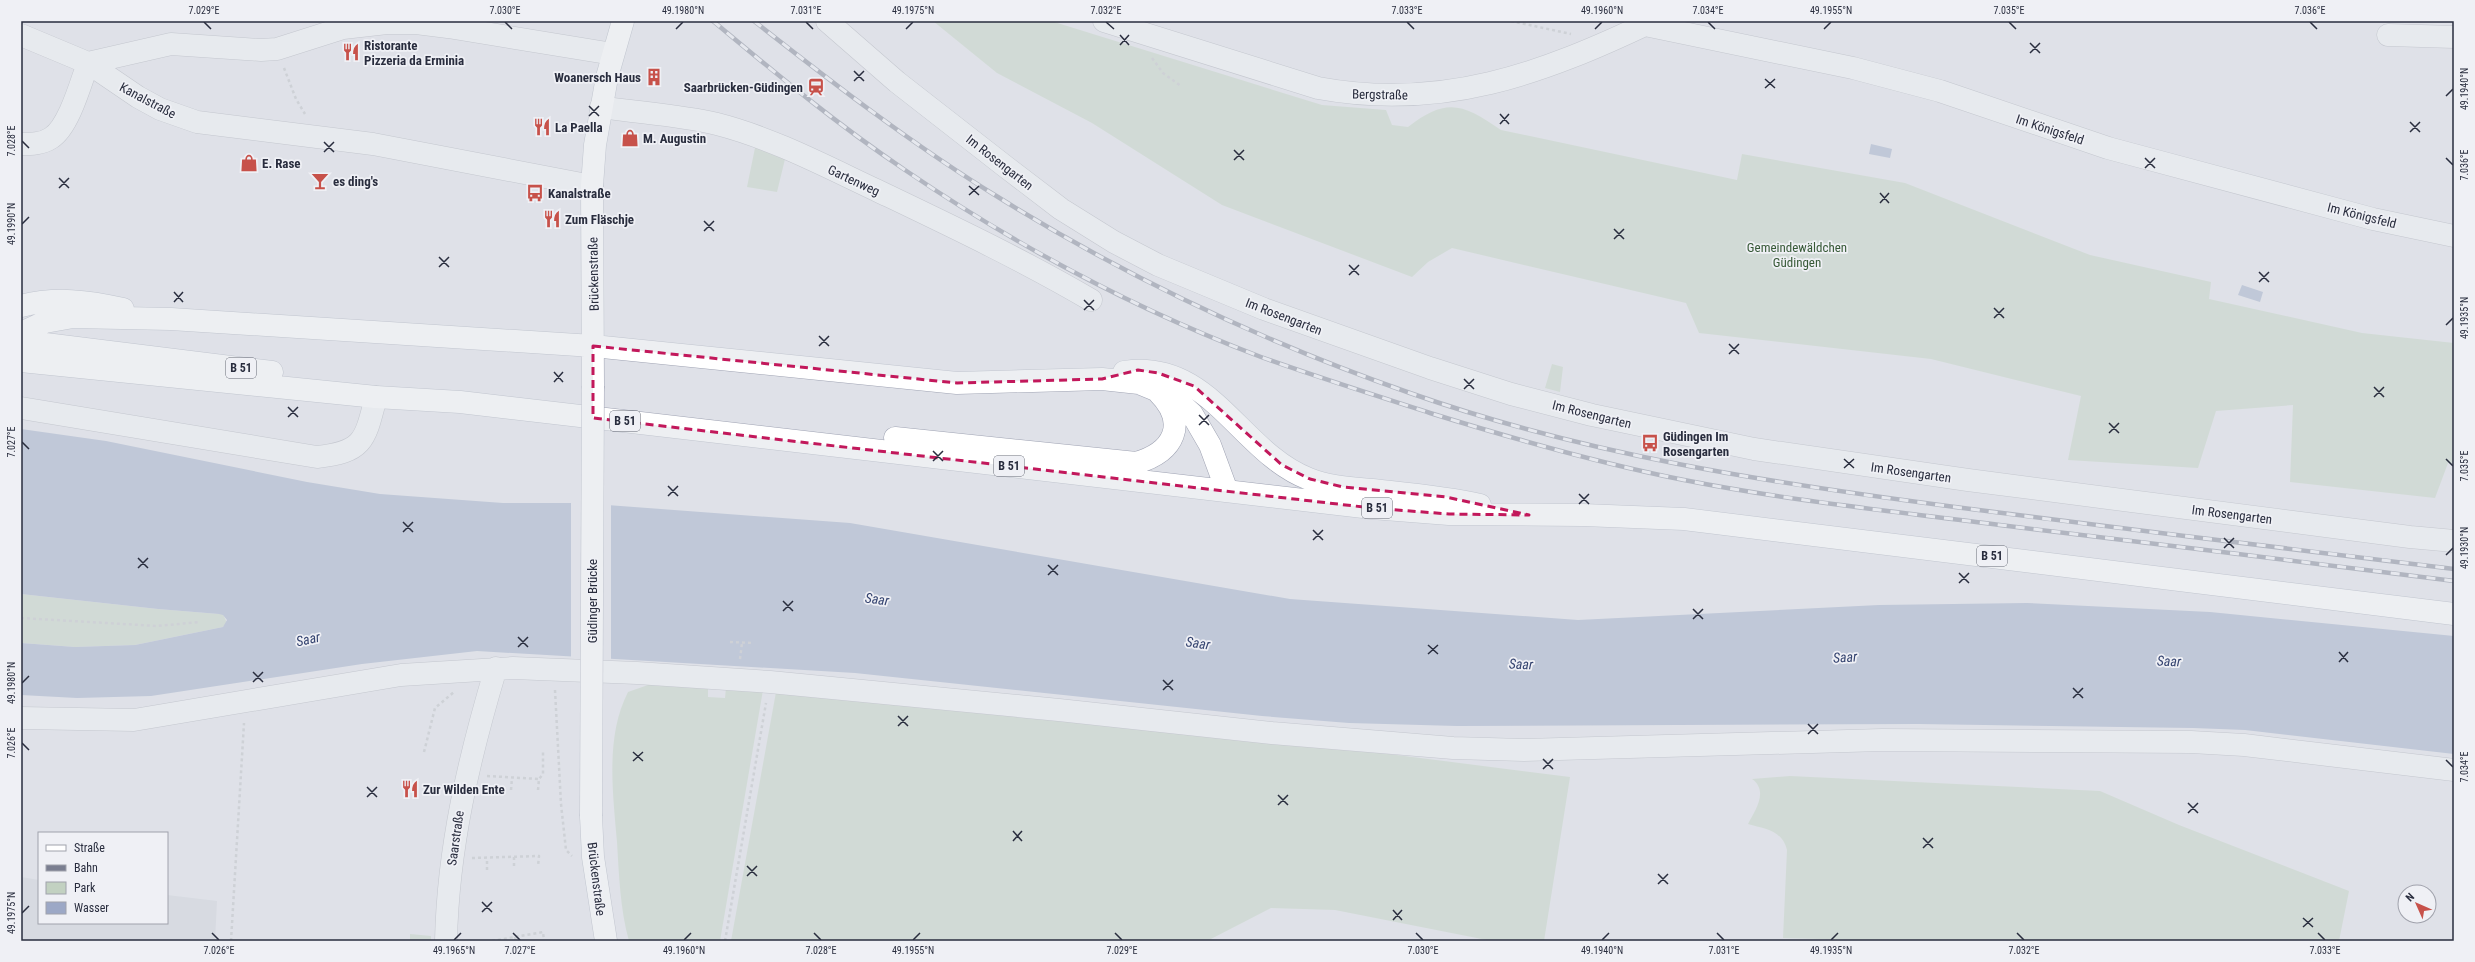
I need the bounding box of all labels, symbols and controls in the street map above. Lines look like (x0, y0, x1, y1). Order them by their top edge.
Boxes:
text: 7.029°E (188, 5, 220, 16)
text: 7.030°E (489, 5, 521, 16)
text: 49.1980°N (662, 5, 704, 16)
text: 7.031°E (790, 5, 822, 16)
text: 49.1975°N (892, 5, 934, 16)
text: 7.032°E (1090, 5, 1122, 16)
text: 7.033°E (1391, 5, 1423, 16)
text: 49.1960°N (1581, 5, 1623, 16)
text: 7.034°E (1692, 5, 1724, 16)
text: 49.1955°N (1810, 5, 1852, 16)
text: 7.035°E (1993, 5, 2025, 16)
text: 7.036°E (2294, 5, 2326, 16)
place label: Ristorante Pizzeria da Erminia (364, 38, 464, 68)
restaurant icon: Ristorante Pizzeria da Erminia (341, 42, 361, 62)
building icon: Woanersch Haus (644, 67, 664, 87)
text: 49.1940°N (2459, 68, 2470, 110)
place label: Woanersch Haus (554, 70, 641, 85)
station icon: Saarbrücken-Güdingen (806, 77, 826, 97)
street label: Kanalstraße (117, 79, 178, 121)
place label: Saarbrücken-Güdingen (684, 80, 803, 95)
street label: Bergstraße (1352, 87, 1408, 102)
street label: Im Königsfeld (2014, 111, 2086, 148)
restaurant icon: La Paella (532, 117, 552, 137)
place label: La Paella (555, 120, 603, 135)
text: 7.028°E (6, 125, 17, 157)
shop icon: M. Augustin (620, 128, 640, 148)
place label: M. Augustin (643, 131, 706, 146)
street label: Im Rosengarten (963, 132, 1036, 193)
text: 7.036°E (2459, 149, 2470, 181)
shop icon: E. Rase (239, 153, 259, 173)
place label: E. Rase (262, 156, 301, 171)
street label: Gartenweg (826, 162, 882, 199)
bar icon: es ding's (310, 171, 330, 191)
place label: es ding's (333, 174, 378, 189)
bus stop icon: Kanalstraße (525, 183, 545, 203)
place label: Kanalstraße (548, 186, 611, 201)
street label: Im Königsfeld (2326, 200, 2398, 231)
text: 49.1990°N (6, 203, 17, 245)
restaurant icon: Zum Fläschje (542, 209, 562, 229)
place label: Zum Fläschje (565, 212, 634, 227)
street label: Brückenstraße (585, 237, 602, 311)
park label: Gemeindewäldchen Güdingen (1747, 240, 1847, 270)
street label: Im Rosengarten (1243, 295, 1324, 338)
text: 49.1935°N (2459, 297, 2470, 339)
road number: B 51 (226, 358, 256, 378)
street label: Im Rosengarten (1551, 397, 1633, 432)
road number: B 51 (610, 411, 640, 431)
text: 7.027°E (6, 426, 17, 458)
place label: Güdingen Im Rosengarten (1663, 429, 1729, 459)
bus stop icon: Güdingen Im Rosengarten (1640, 433, 1660, 453)
text: 7.035°E (2459, 450, 2470, 482)
road number: B 51 (994, 456, 1024, 476)
street label: Im Rosengarten (1870, 459, 1952, 486)
road number: B 51 (1362, 498, 1392, 518)
street label: Im Rosengarten (2191, 502, 2273, 527)
text: 49.1930°N (2459, 527, 2470, 569)
road number: B 51 (1977, 546, 2007, 566)
street label: Güdinger Brücke (585, 559, 600, 643)
water label: Saar (864, 590, 891, 609)
water label: Saar (294, 628, 322, 649)
water label: Saar (1185, 633, 1212, 653)
water label: Saar (1832, 648, 1858, 666)
water label: Saar (2157, 653, 2182, 669)
water label: Saar (1509, 656, 1534, 672)
text: 49.1980°N (6, 662, 17, 704)
text: 7.026°E (6, 727, 17, 759)
text: 7.034°E (2459, 751, 2470, 783)
restaurant icon: Zur Wilden Ente (400, 779, 420, 799)
place label: Zur Wilden Ente (423, 782, 505, 797)
street label: Saarstraße (444, 809, 467, 867)
legend (38, 832, 168, 924)
text: Straße (74, 841, 105, 855)
street label: Brückenstraße (585, 841, 608, 917)
text: Bahn (74, 861, 98, 875)
text: Park (74, 881, 96, 895)
north arrow (2397, 884, 2437, 924)
text: N (2403, 890, 2417, 904)
text: 49.1975°N (6, 892, 17, 934)
text: Wasser (74, 901, 109, 915)
text: 7.026°E (203, 945, 235, 956)
text: 49.1965°N (433, 945, 475, 956)
text: 7.027°E (504, 945, 536, 956)
text: 49.1960°N (663, 945, 705, 956)
text: 7.028°E (805, 945, 837, 956)
text: 49.1955°N (892, 945, 934, 956)
text: 7.029°E (1106, 945, 1138, 956)
text: 7.030°E (1407, 945, 1439, 956)
text: 49.1940°N (1581, 945, 1623, 956)
text: 7.031°E (1708, 945, 1740, 956)
text: 49.1935°N (1810, 945, 1852, 956)
text: 7.032°E (2008, 945, 2040, 956)
text: 7.033°E (2309, 945, 2341, 956)

